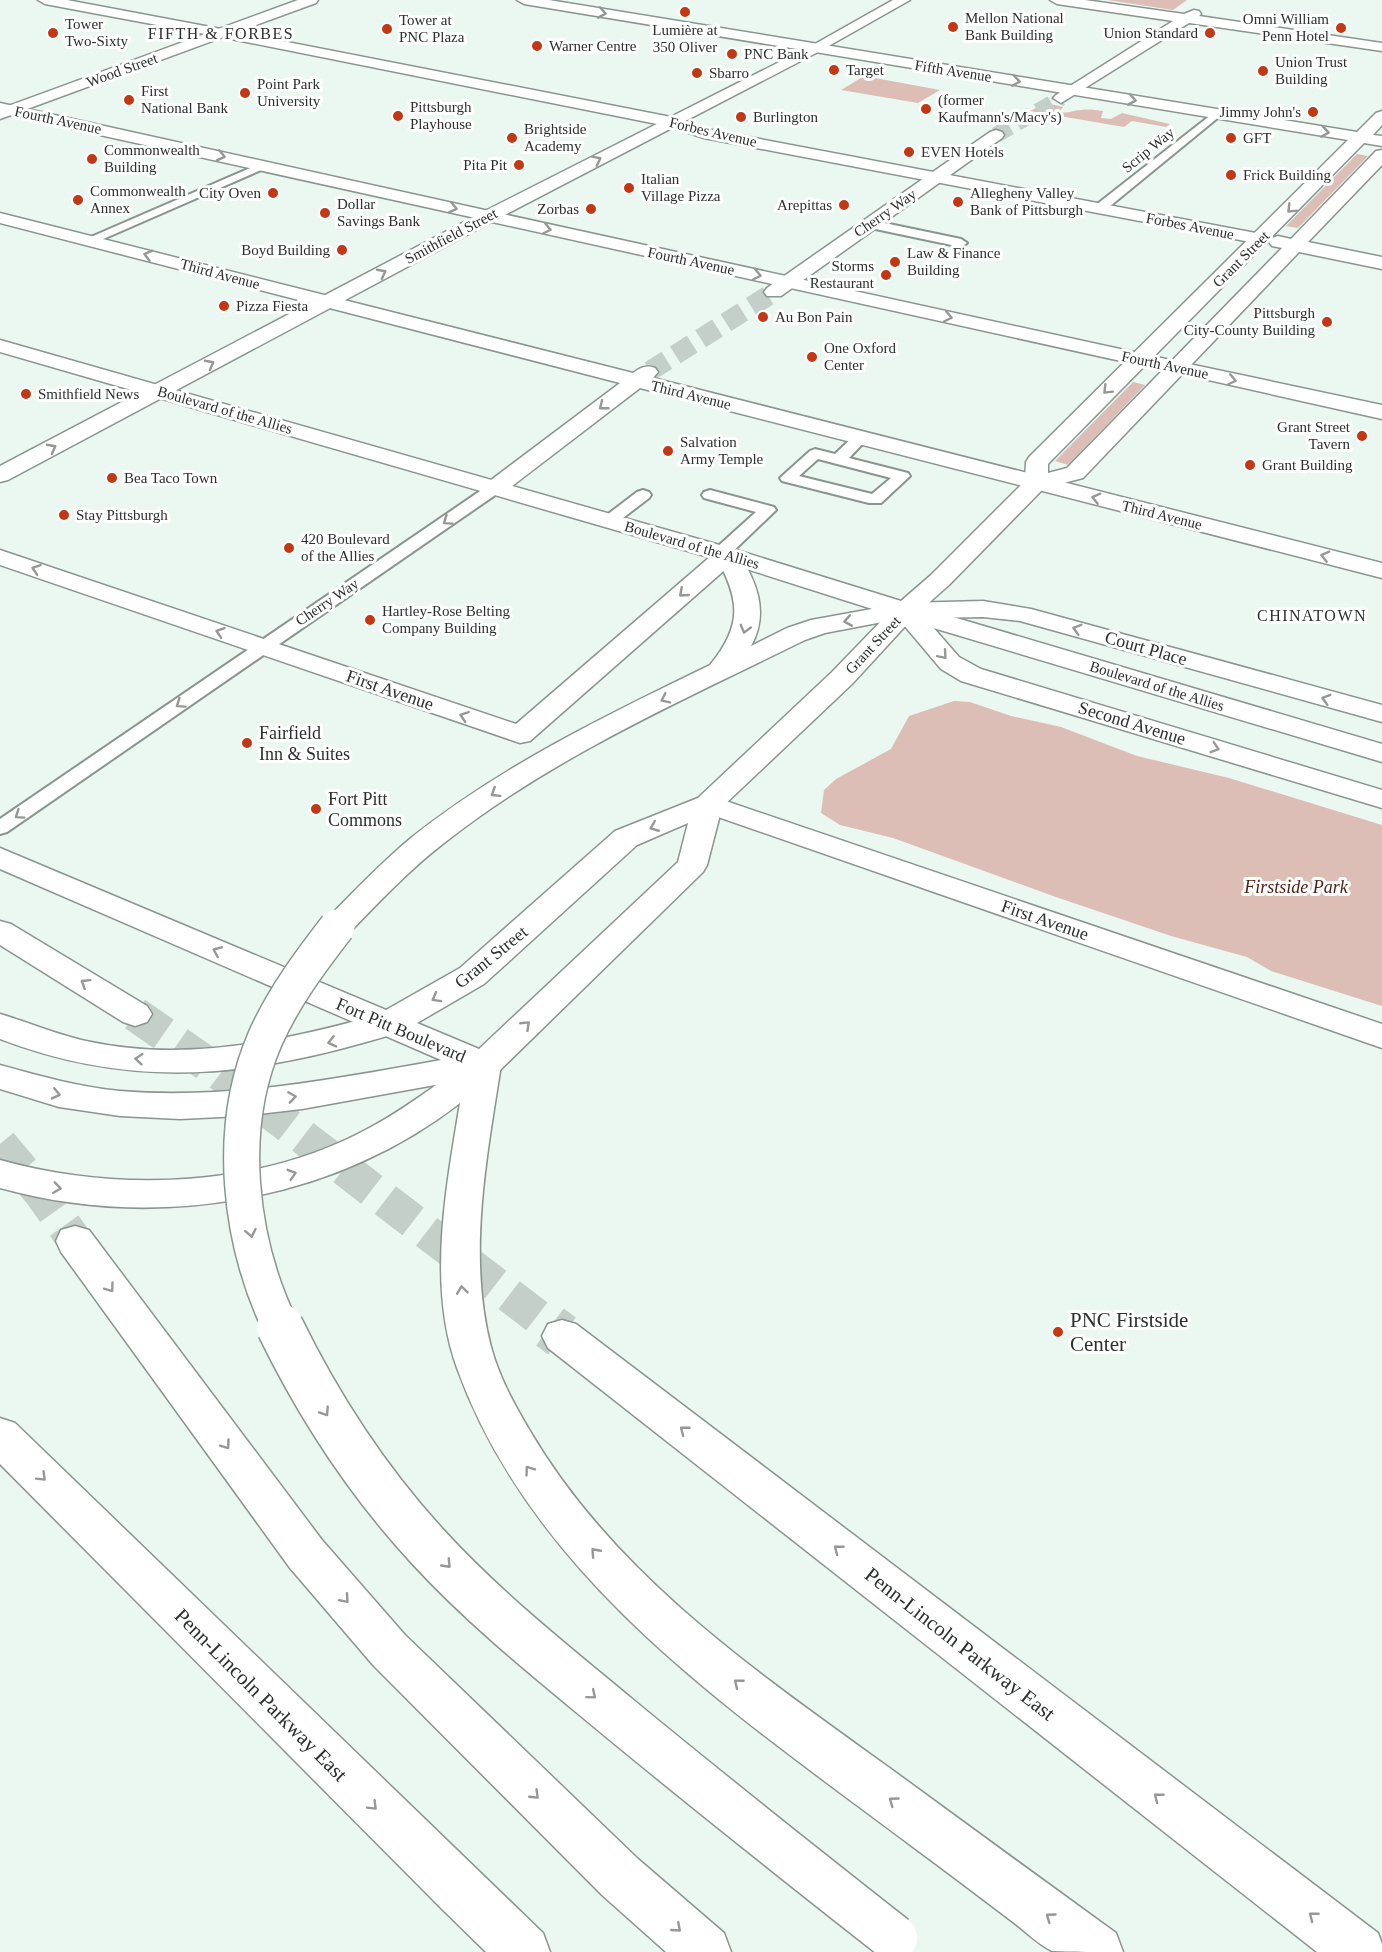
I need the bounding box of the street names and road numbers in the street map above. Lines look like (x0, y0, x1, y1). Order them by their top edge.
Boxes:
street label: Wood Street (84, 50, 160, 90)
street label: Fifth Avenue (913, 57, 993, 85)
street label: Fourth Avenue (13, 103, 103, 137)
street label: Forbes Avenue (668, 114, 759, 150)
street label: Scrip Way (1119, 124, 1178, 176)
street label: Cherry Way (851, 185, 920, 240)
street label: Smithfield Street (402, 205, 501, 267)
street label: Forbes Avenue (1145, 210, 1236, 242)
street label: Grant Street (1210, 227, 1273, 290)
street label: Fourth Avenue (646, 244, 736, 278)
street label: Third Avenue (178, 256, 262, 292)
street label: Fourth Avenue (1120, 348, 1210, 382)
street label: Third Avenue (649, 377, 733, 413)
street label: Boulevard of the Allies (156, 383, 294, 437)
street label: Third Avenue (1120, 497, 1204, 533)
street label: Boulevard of the Allies (623, 518, 761, 572)
street label: Cherry Way (293, 575, 362, 629)
street label: Grant Street (842, 612, 904, 677)
street label: Court Place (1103, 627, 1189, 669)
street label: Boulevard of the Allies (1088, 658, 1226, 714)
street label: First Avenue (344, 666, 436, 714)
street label: Second Avenue (1076, 697, 1188, 749)
street label: First Avenue (999, 896, 1091, 944)
street label: Grant Street (451, 922, 531, 992)
street label: Fort Pitt Boulevard (333, 994, 469, 1066)
street label: Penn-Lincoln Parkway East (860, 1562, 1060, 1726)
street label: Penn-Lincoln Parkway East (170, 1604, 352, 1786)

